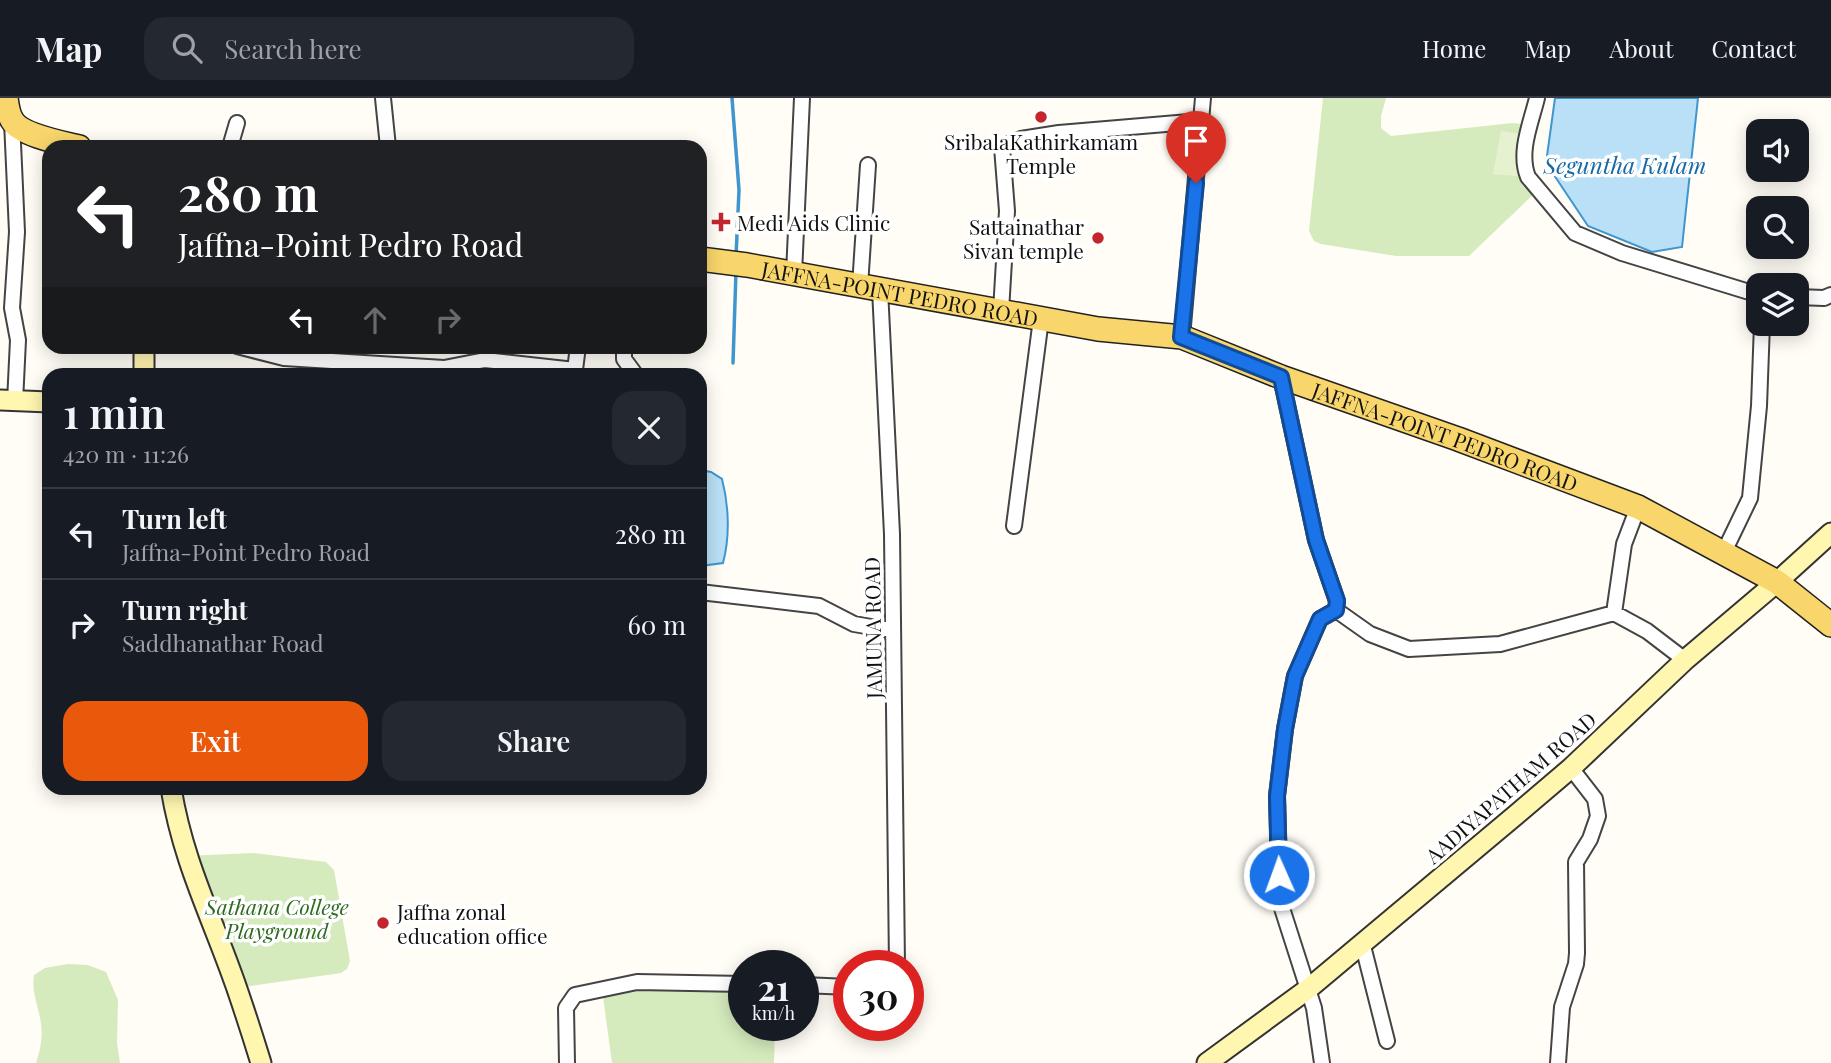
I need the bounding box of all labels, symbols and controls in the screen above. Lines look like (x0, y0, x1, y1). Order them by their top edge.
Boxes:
search box (144, 17, 634, 80)
text: Map (35, 26, 102, 70)
icon: search (168, 29, 206, 67)
text: Search here (224, 31, 362, 66)
text: Home (1422, 32, 1486, 64)
text: Map (1524, 32, 1571, 64)
text: About (1609, 32, 1673, 64)
text: Contact (1711, 32, 1796, 64)
marker: SribalaKathirkamam Temple (1033, 109, 1049, 125)
pin (1166, 111, 1226, 183)
map controls (1746, 119, 1809, 336)
button: sound (1746, 119, 1809, 182)
icon: arrive (1177, 122, 1215, 160)
place label: SribalaKathirkamam Temple (944, 127, 1138, 179)
water label: Seguntha Kulam (1543, 149, 1706, 180)
text: 280 m (178, 159, 318, 224)
icon: left (63, 168, 154, 259)
button: search (1746, 196, 1809, 259)
place label: Medi Aids Clinic (737, 208, 890, 236)
marker: Medi Aids Clinic (711, 212, 731, 232)
place label: Sattainathar Sivan temple (963, 212, 1085, 264)
text: Jaffna-Point Pedro Road (178, 222, 523, 265)
marker: Sattainathar Sivan temple (1090, 230, 1106, 246)
street label: JAFFNA-POINT PEDRO ROAD (759, 254, 1041, 332)
button: layers (1746, 273, 1809, 336)
icon: left (283, 301, 321, 339)
icon: ahead (356, 301, 394, 339)
icon: right (429, 301, 467, 339)
street label: JAFFNA-POINT PEDRO ROAD (1308, 375, 1582, 497)
text: 1 min (63, 384, 165, 440)
button: close (612, 391, 686, 465)
text: 420 m · 11:26 (63, 438, 189, 469)
text: Turn left (122, 501, 227, 536)
icon: left (63, 515, 101, 553)
text: 280 m (615, 516, 686, 551)
text: Jaffna-Point Pedro Road (122, 536, 370, 567)
street label: JAMUNA ROAD (857, 557, 887, 700)
text: Turn right (122, 592, 248, 627)
icon: right (63, 606, 101, 644)
text: 60 m (627, 607, 686, 642)
text: Saddhanathar Road (122, 627, 324, 658)
button: Exit (63, 701, 368, 781)
button: Share (382, 701, 686, 781)
street label: AADIYAPATHAM ROAD (1418, 705, 1601, 870)
position arrow (1242, 838, 1316, 912)
park label: Sathana College Playground (204, 892, 349, 944)
place label: Jaffna zonal education office (396, 897, 548, 949)
marker: Jaffna zonal education office (375, 915, 391, 931)
speed limit sign: 30 (833, 950, 924, 1041)
text: 21 (758, 963, 789, 1010)
text: km/h (752, 1001, 795, 1025)

